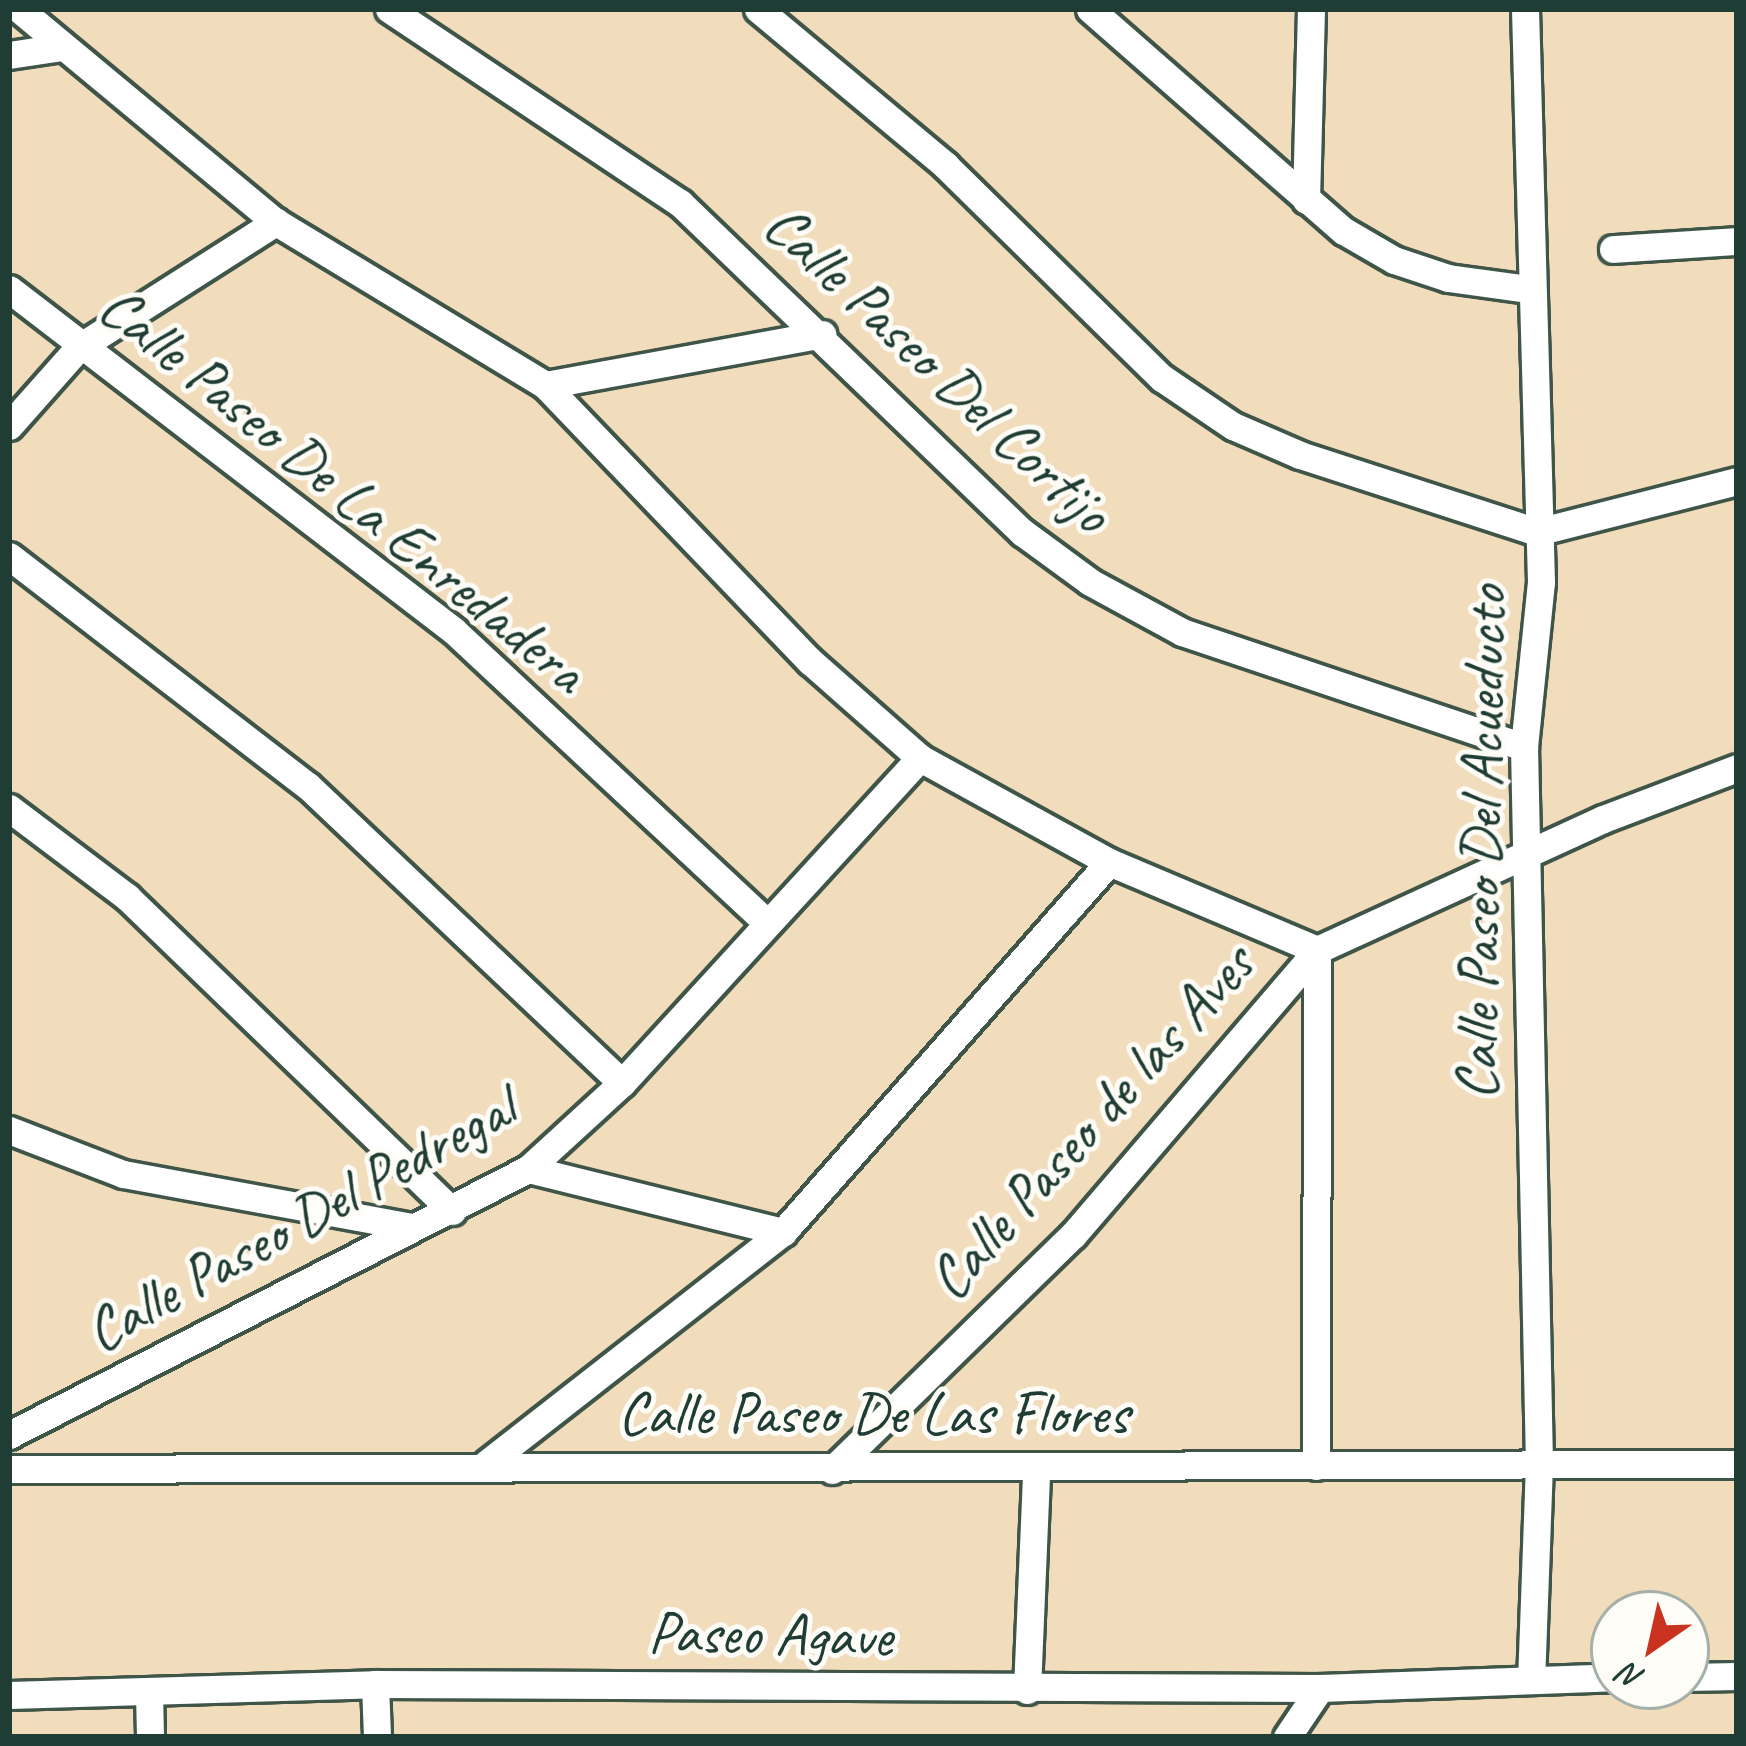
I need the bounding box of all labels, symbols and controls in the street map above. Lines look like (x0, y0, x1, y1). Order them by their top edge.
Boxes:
street label: Calle Paseo Del Cortijo (748, 188, 1128, 548)
street label: Calle Paseo De La Enredadera (83, 269, 603, 709)
street label: Calle Paseo Del Acueducto (1440, 583, 1522, 1103)
street label: Calle Paseo de las Aves (912, 929, 1270, 1315)
street label: Calle Paseo Del Pedregal (71, 1071, 529, 1369)
street label: Calle Paseo De Las Flores (616, 1377, 1130, 1449)
north arrow (1590, 1590, 1710, 1710)
street label: Paseo Agave (647, 1596, 893, 1672)
text: N (1611, 1654, 1652, 1700)

